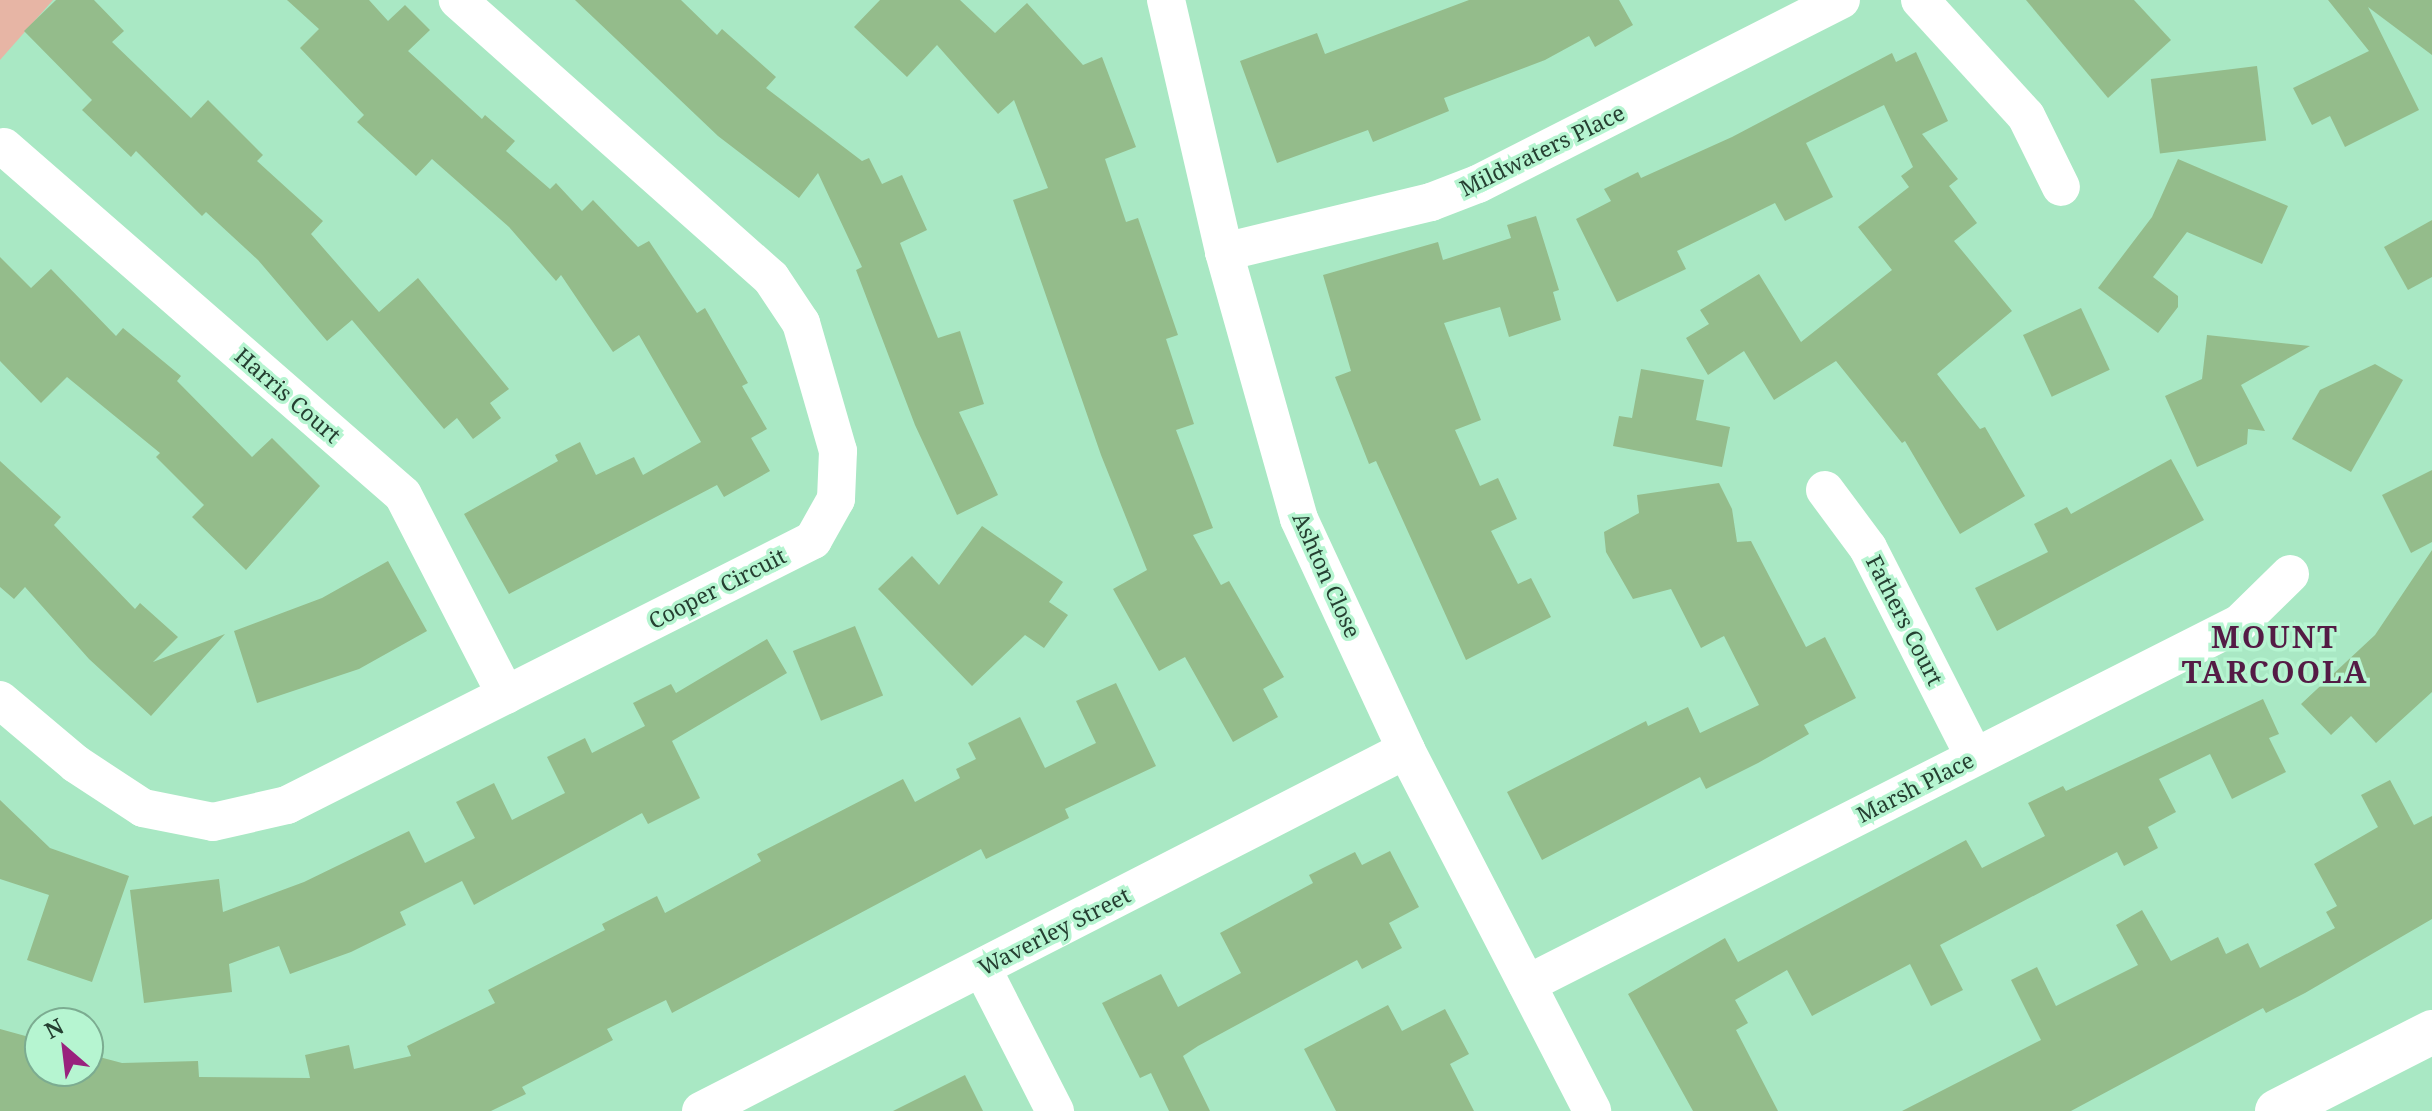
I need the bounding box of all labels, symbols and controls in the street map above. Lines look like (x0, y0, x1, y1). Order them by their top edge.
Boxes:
street label: Mildwaters Place (1455, 99, 1629, 201)
street label: Harris Court (230, 342, 346, 448)
street label: Ashton Close (1288, 508, 1366, 642)
street label: Cooper Circuit (644, 542, 790, 634)
street label: Fathers Court (1861, 551, 1949, 689)
district label: MOUNT TARCOOLA (2182, 619, 2368, 690)
street label: Marsh Place (1852, 746, 1978, 828)
street label: Waverley Street (974, 881, 1134, 981)
north arrow (24, 1007, 104, 1087)
text: N (39, 1010, 68, 1045)

